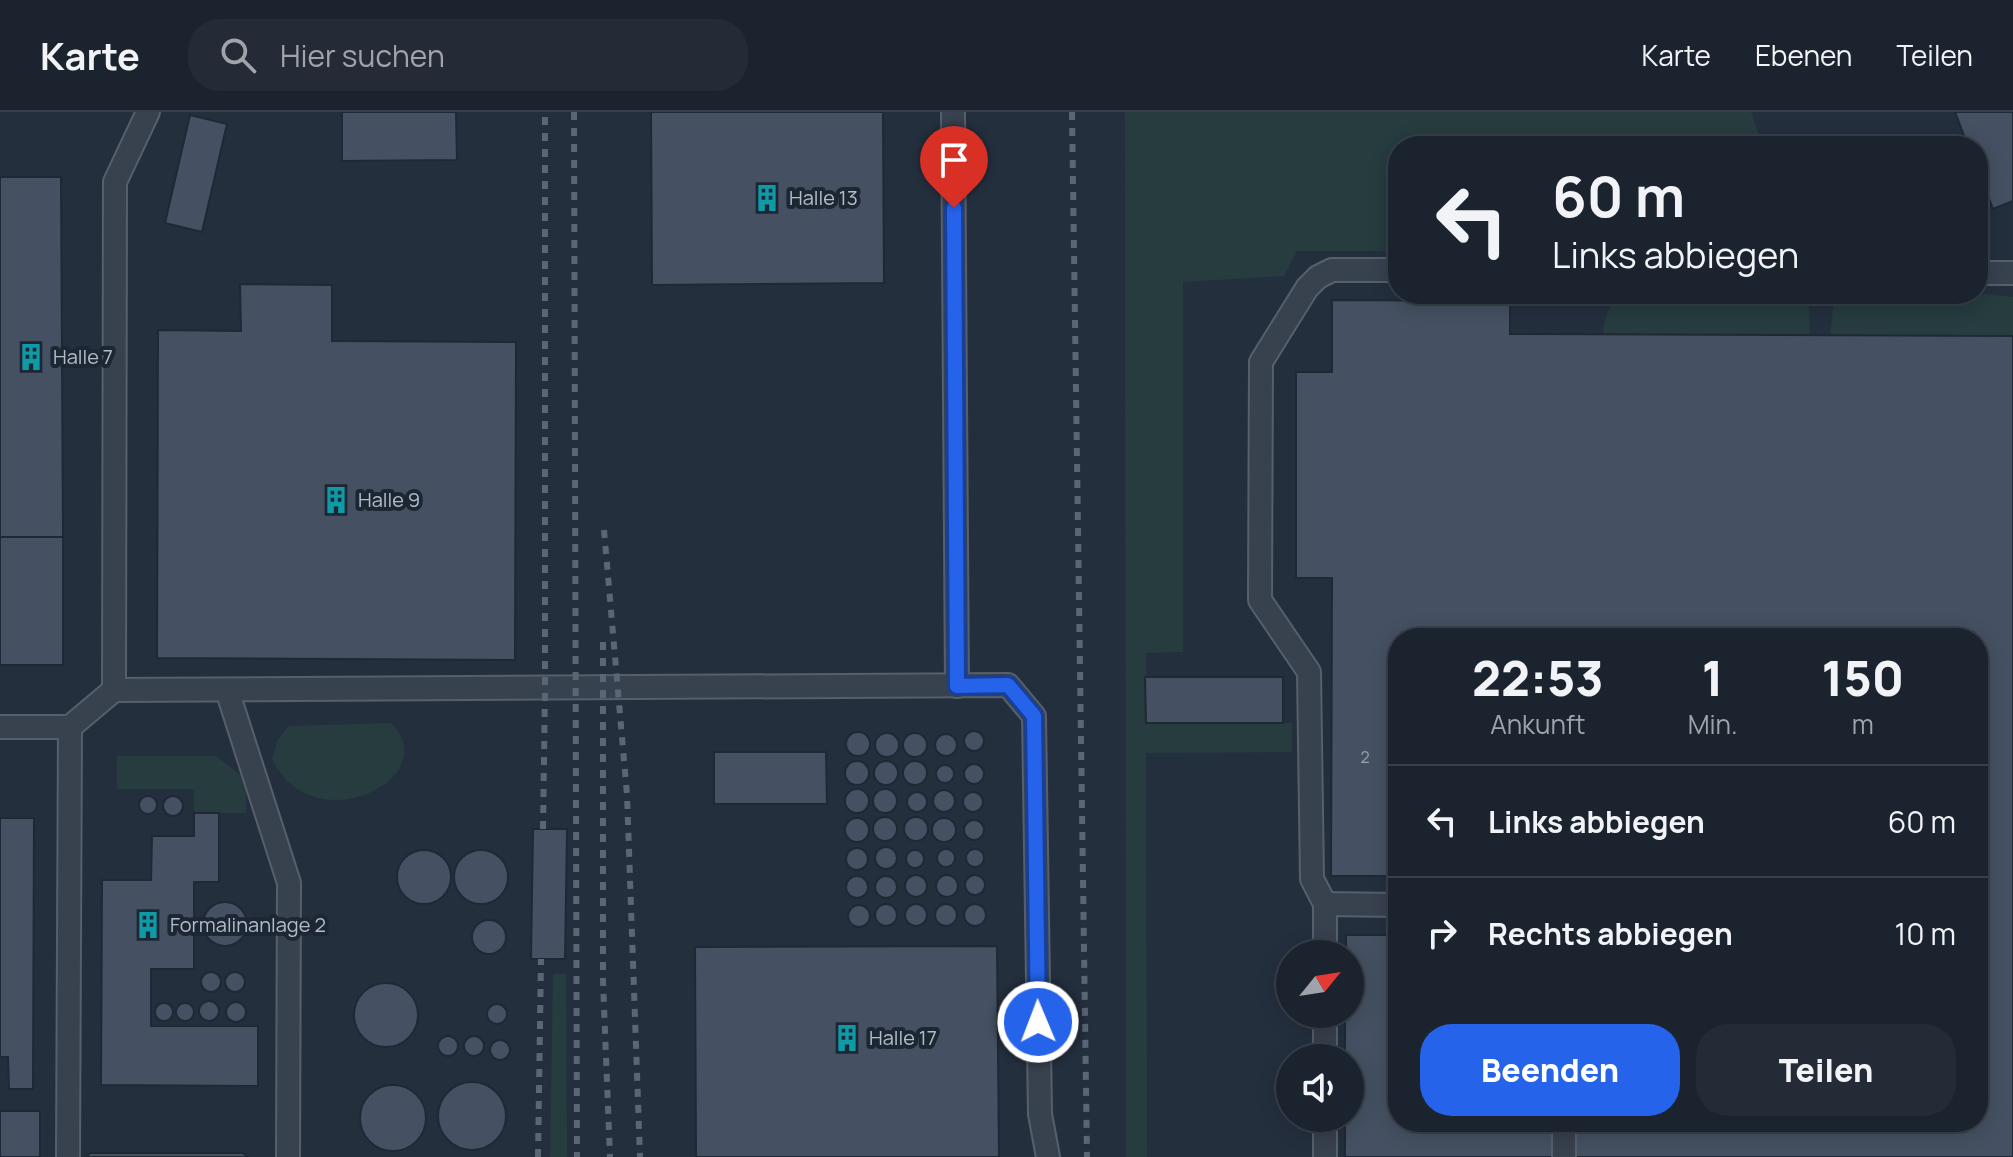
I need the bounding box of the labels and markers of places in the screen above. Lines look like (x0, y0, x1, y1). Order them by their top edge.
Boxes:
pin (920, 126, 988, 208)
building icon: Halle 13 (752, 183, 782, 213)
place label: Halle 13 (789, 184, 858, 211)
building icon: Halle 7 (16, 342, 46, 372)
place label: Halle 7 (53, 343, 113, 370)
building icon: Halle 9 (321, 485, 351, 515)
place label: Halle 9 (358, 486, 420, 513)
building icon: Formalinanlage 2 (133, 910, 163, 940)
place label: Formalinanlage 2 (170, 911, 326, 938)
building icon: Halle 17 (832, 1023, 862, 1053)
place label: Halle 17 (869, 1024, 937, 1051)

